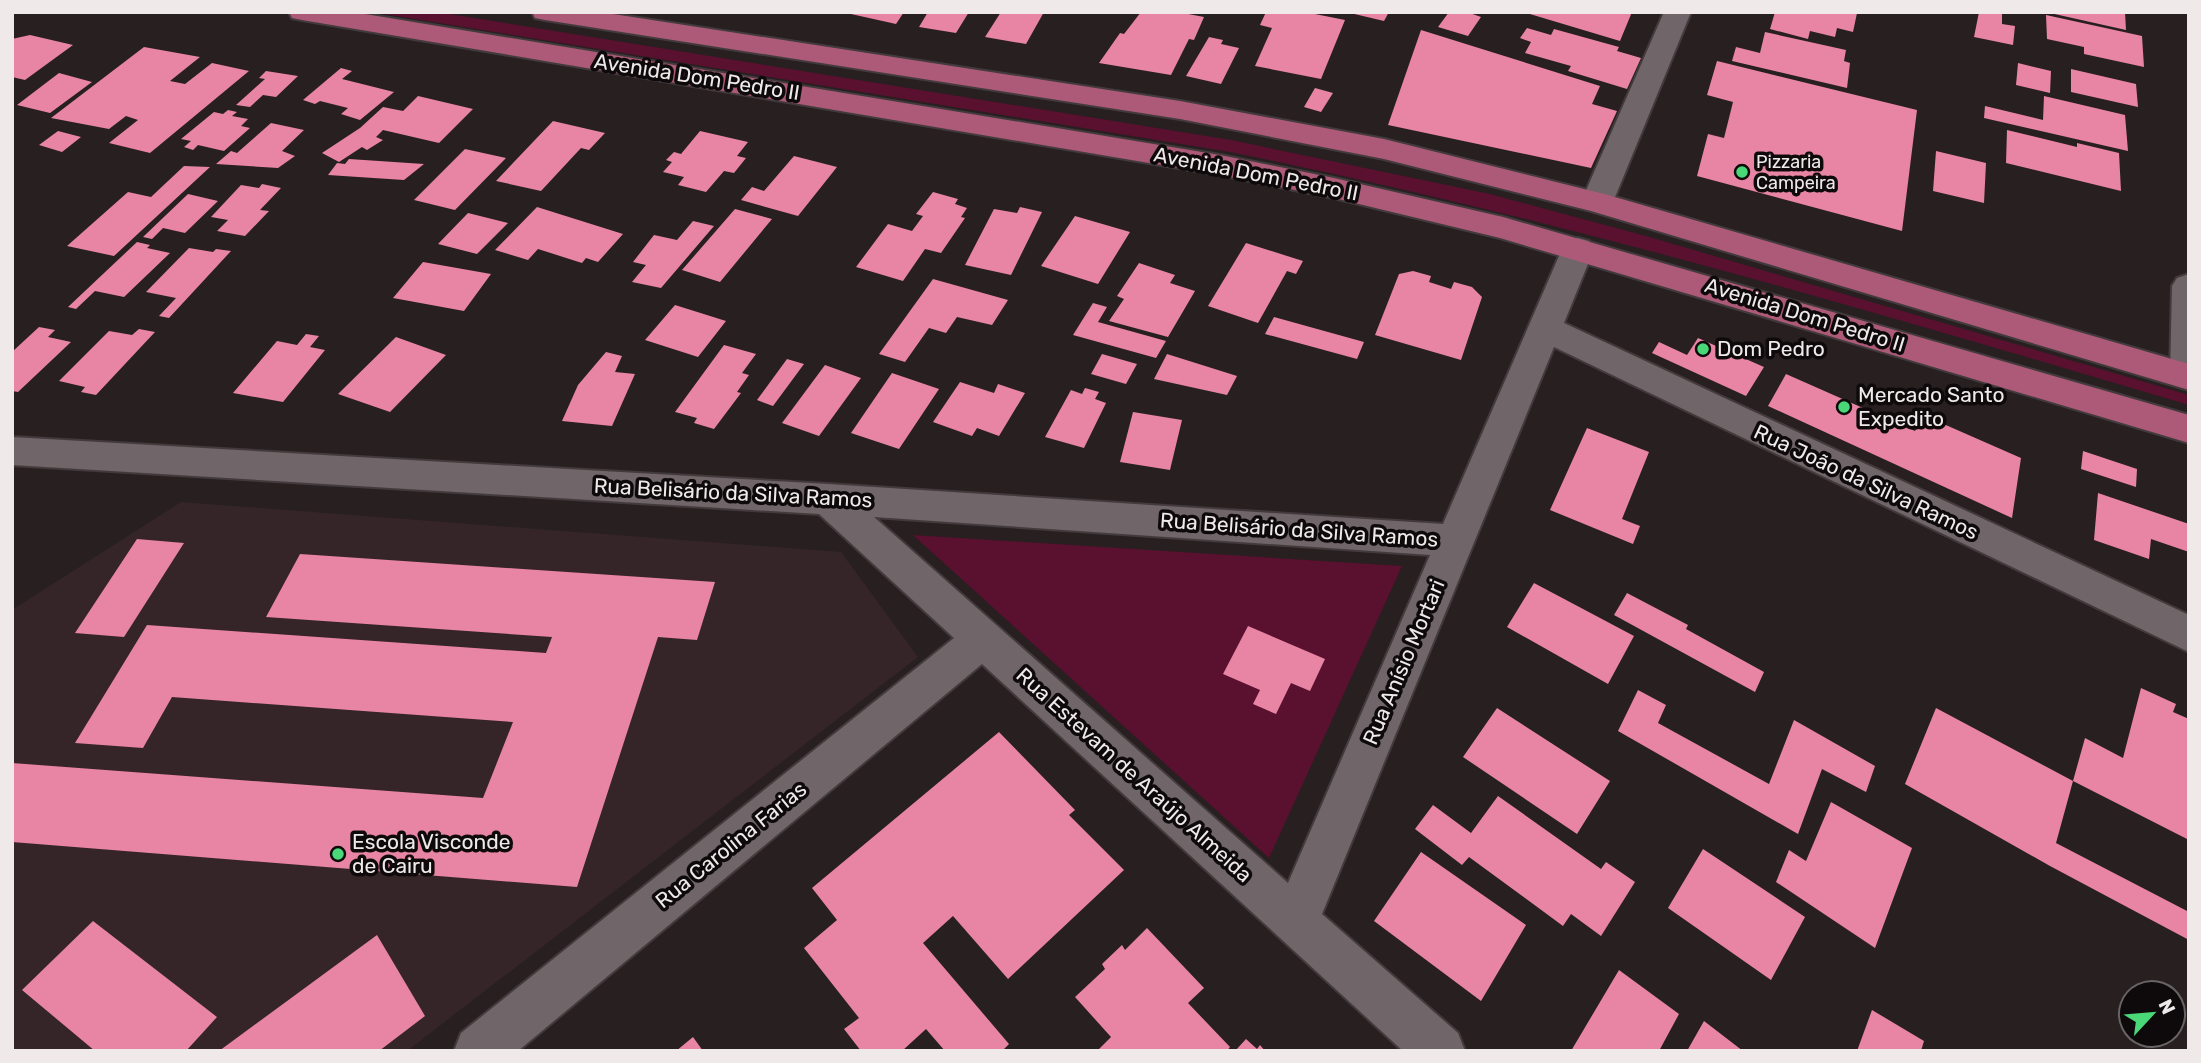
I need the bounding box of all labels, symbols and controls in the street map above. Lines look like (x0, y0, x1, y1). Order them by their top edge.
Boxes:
street label: Avenida Dom Pedro II (592, 48, 802, 105)
street label: Avenida Dom Pedro II (1152, 141, 1360, 206)
place label: Pizzaria Campeira (1756, 151, 1836, 194)
marker: Pizzaria Campeira (1734, 164, 1750, 180)
street label: Avenida Dom Pedro II (1702, 273, 1908, 357)
place label: Dom Pedro (1717, 336, 1825, 362)
marker: Dom Pedro (1695, 341, 1711, 357)
place label: Mercado Santo Expedito (1858, 382, 2005, 431)
marker: Mercado Santo Expedito (1836, 399, 1852, 415)
street label: Rua João da Silva Ramos (1750, 419, 1982, 545)
street label: Rua Belisário da Silva Ramos (593, 473, 873, 512)
street label: Rua Belisário da Silva Ramos (1159, 507, 1439, 552)
street label: Rua Anísio Mortari (1357, 575, 1450, 748)
street label: Rua Estevam de Araújo Almeida (1011, 662, 1257, 887)
street label: Rua Carolina Farias (650, 776, 811, 913)
place label: Escola Visconde de Cairu (352, 829, 510, 878)
marker: Escola Visconde de Cairu (330, 846, 346, 862)
north arrow (2117, 979, 2187, 1049)
text: N (2153, 996, 2180, 1018)

